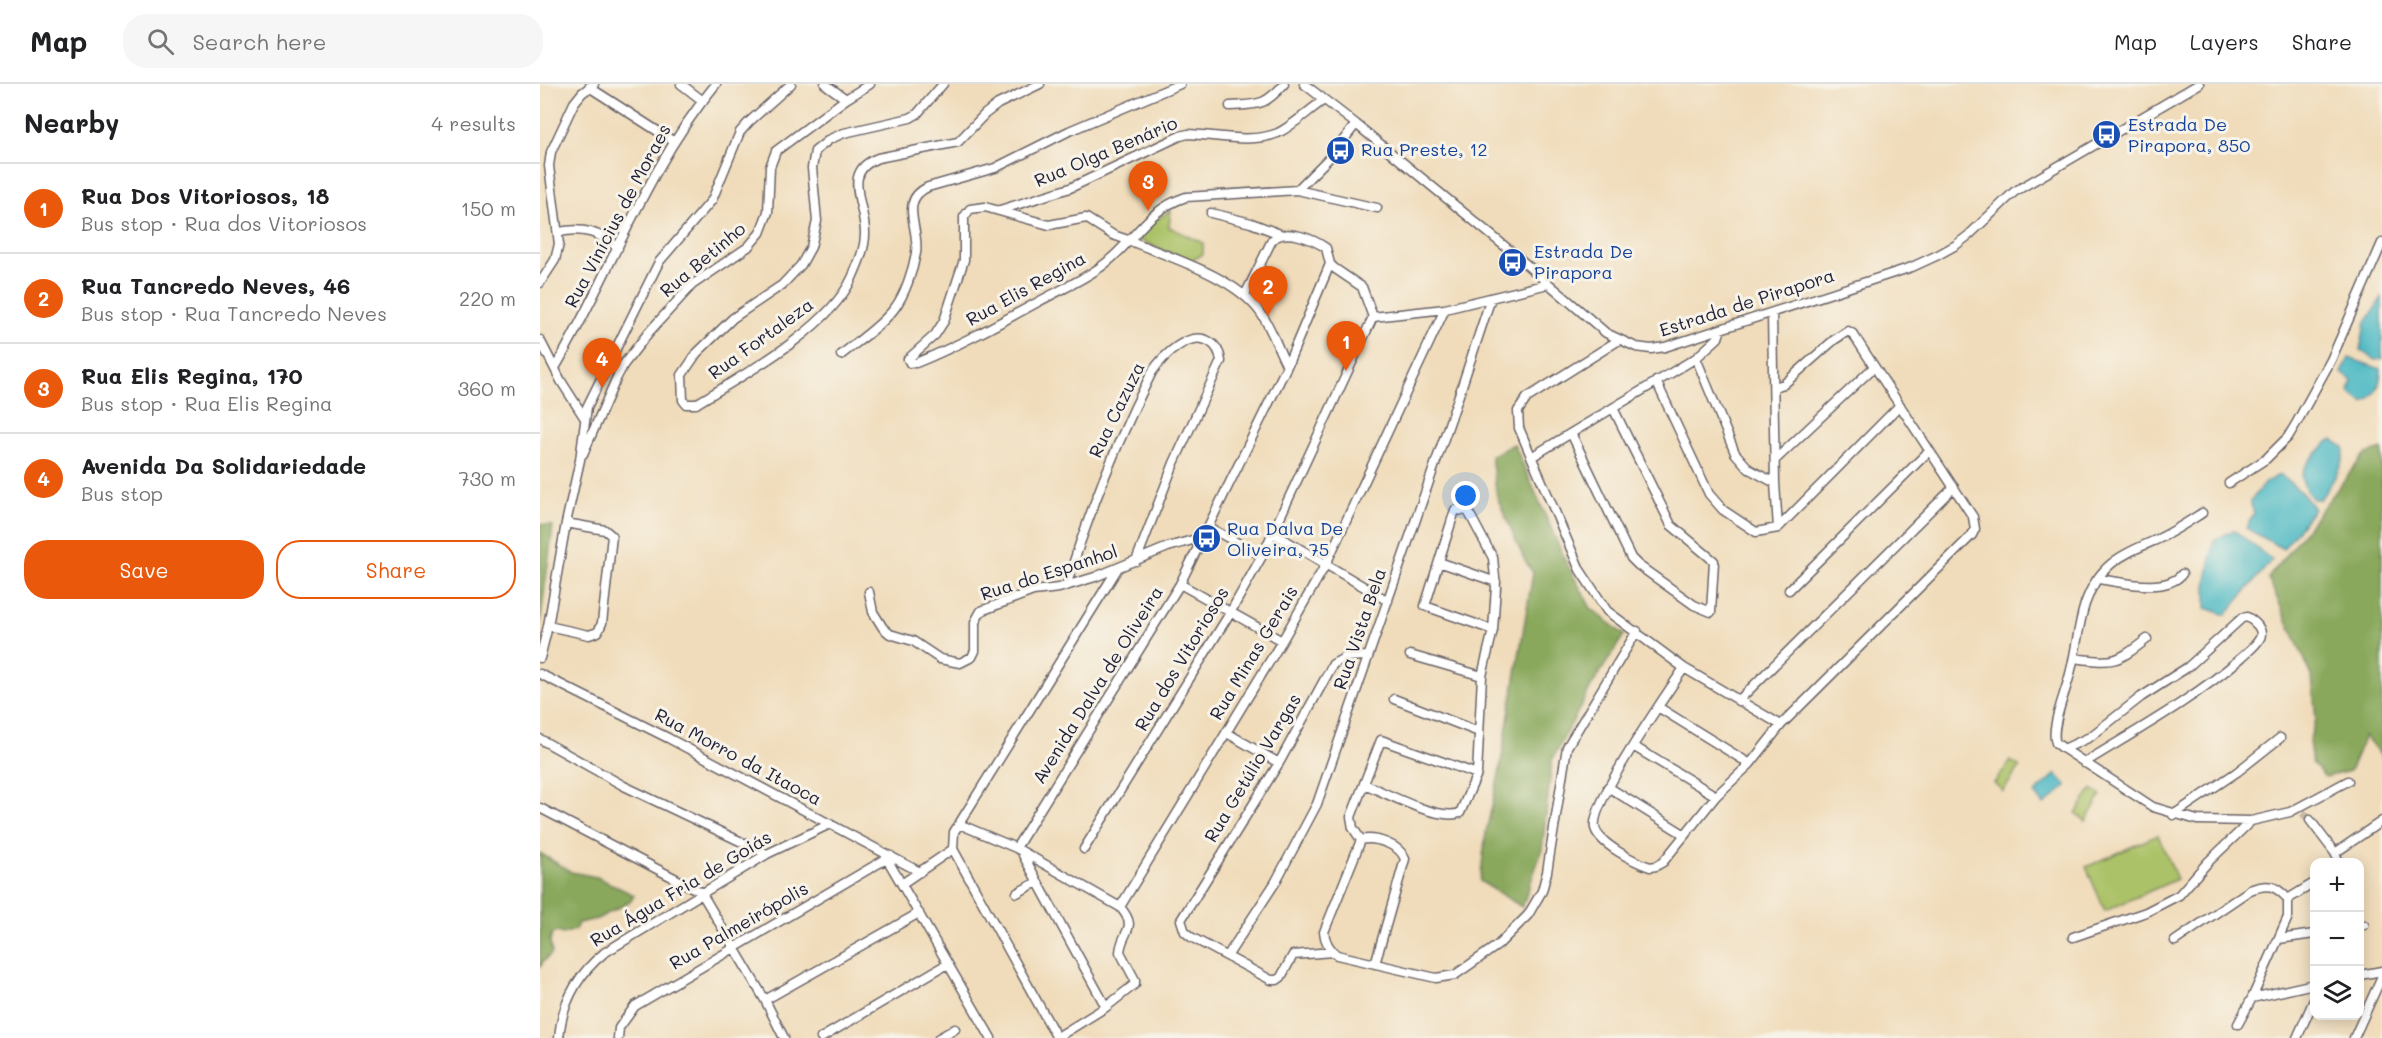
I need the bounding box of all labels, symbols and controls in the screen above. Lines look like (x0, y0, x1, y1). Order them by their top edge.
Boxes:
search box (123, 14, 543, 68)
text: Map (30, 23, 87, 59)
icon: search (144, 25, 177, 58)
text: Search here (192, 27, 326, 56)
text: Map (2114, 28, 2157, 55)
text: Layers (2190, 28, 2259, 55)
text: Share (2292, 28, 2352, 55)
text: Nearby (24, 106, 119, 140)
text: 4 results (431, 110, 516, 136)
street label: Rua Olga Benário (1030, 110, 1181, 192)
place label: Estrada De Pirapora, 850 (2128, 112, 2250, 157)
street label: Rua Vinícius de Moraes (558, 119, 676, 312)
bus stop icon: Estrada De Pirapora, 850 (2091, 119, 2123, 151)
bus stop icon: Rua Preste, 12 (1324, 134, 1356, 166)
place label: Rua Preste, 12 (1361, 137, 1488, 161)
pin: 3 (1128, 162, 1168, 211)
text: Rua Dos Vitoriosos, 18 (81, 181, 329, 210)
text: 1 (39, 195, 48, 221)
text: 150 m (461, 195, 516, 221)
text: Bus stop · Rua dos Vitoriosos (81, 210, 367, 236)
street label: Rua Betinho (654, 216, 750, 302)
place label: Estrada De Pirapora (1534, 239, 1633, 284)
street label: Rua Elis Regina (962, 245, 1090, 331)
bus stop icon: Estrada De Pirapora (1497, 246, 1529, 278)
street label: Estrada de Pirapora (1656, 262, 1837, 342)
pin: 2 (1248, 266, 1288, 316)
text: Rua Tancredo Neves, 46 (81, 271, 350, 300)
text: 2 (38, 285, 49, 311)
text: 220 m (459, 285, 516, 311)
street label: Rua Fortaleza (703, 292, 818, 384)
text: Bus stop · Rua Tancredo Neves (81, 300, 387, 326)
pin: 1 (1326, 322, 1366, 371)
pin: 4 (582, 338, 622, 388)
street label: Rua Cazuza (1083, 358, 1150, 461)
text: Rua Elis Regina, 170 (81, 361, 303, 390)
text: 3 (38, 375, 50, 401)
text: 360 m (458, 375, 516, 401)
text: Bus stop · Rua Elis Regina (81, 390, 333, 416)
text: Avenida Da Solidariedade (81, 451, 366, 480)
text: 4 (37, 465, 50, 491)
text: 730 m (458, 465, 516, 491)
text: Bus stop (81, 480, 163, 506)
your location (1451, 481, 1480, 510)
place label: Rua Dalva De Oliveira, 75 (1227, 516, 1343, 561)
bus stop icon: Rua Dalva De Oliveira, 75 (1190, 523, 1222, 555)
street label: Rua do Espanhol (977, 539, 1120, 606)
button: Save (24, 540, 264, 599)
button: Share (276, 540, 516, 599)
street label: Rua Vista Bela (1327, 565, 1391, 693)
street label: Avenida Dalva de Oliveira (1026, 581, 1168, 788)
street label: Rua Minas Gerais (1203, 581, 1303, 724)
street label: Rua dos Vitoriosos (1129, 582, 1234, 735)
street label: Rua Getúlio Vargas (1198, 689, 1306, 846)
street label: Rua Morro da Itaoca (651, 702, 826, 810)
street label: Rua Água Fria de Goiás (585, 824, 776, 952)
map controls (2310, 858, 2364, 1020)
button: + (2310, 858, 2364, 912)
street label: Rua Palmeirópolis (665, 876, 812, 975)
button: − (2310, 912, 2364, 966)
button: layers (2310, 966, 2364, 1020)

